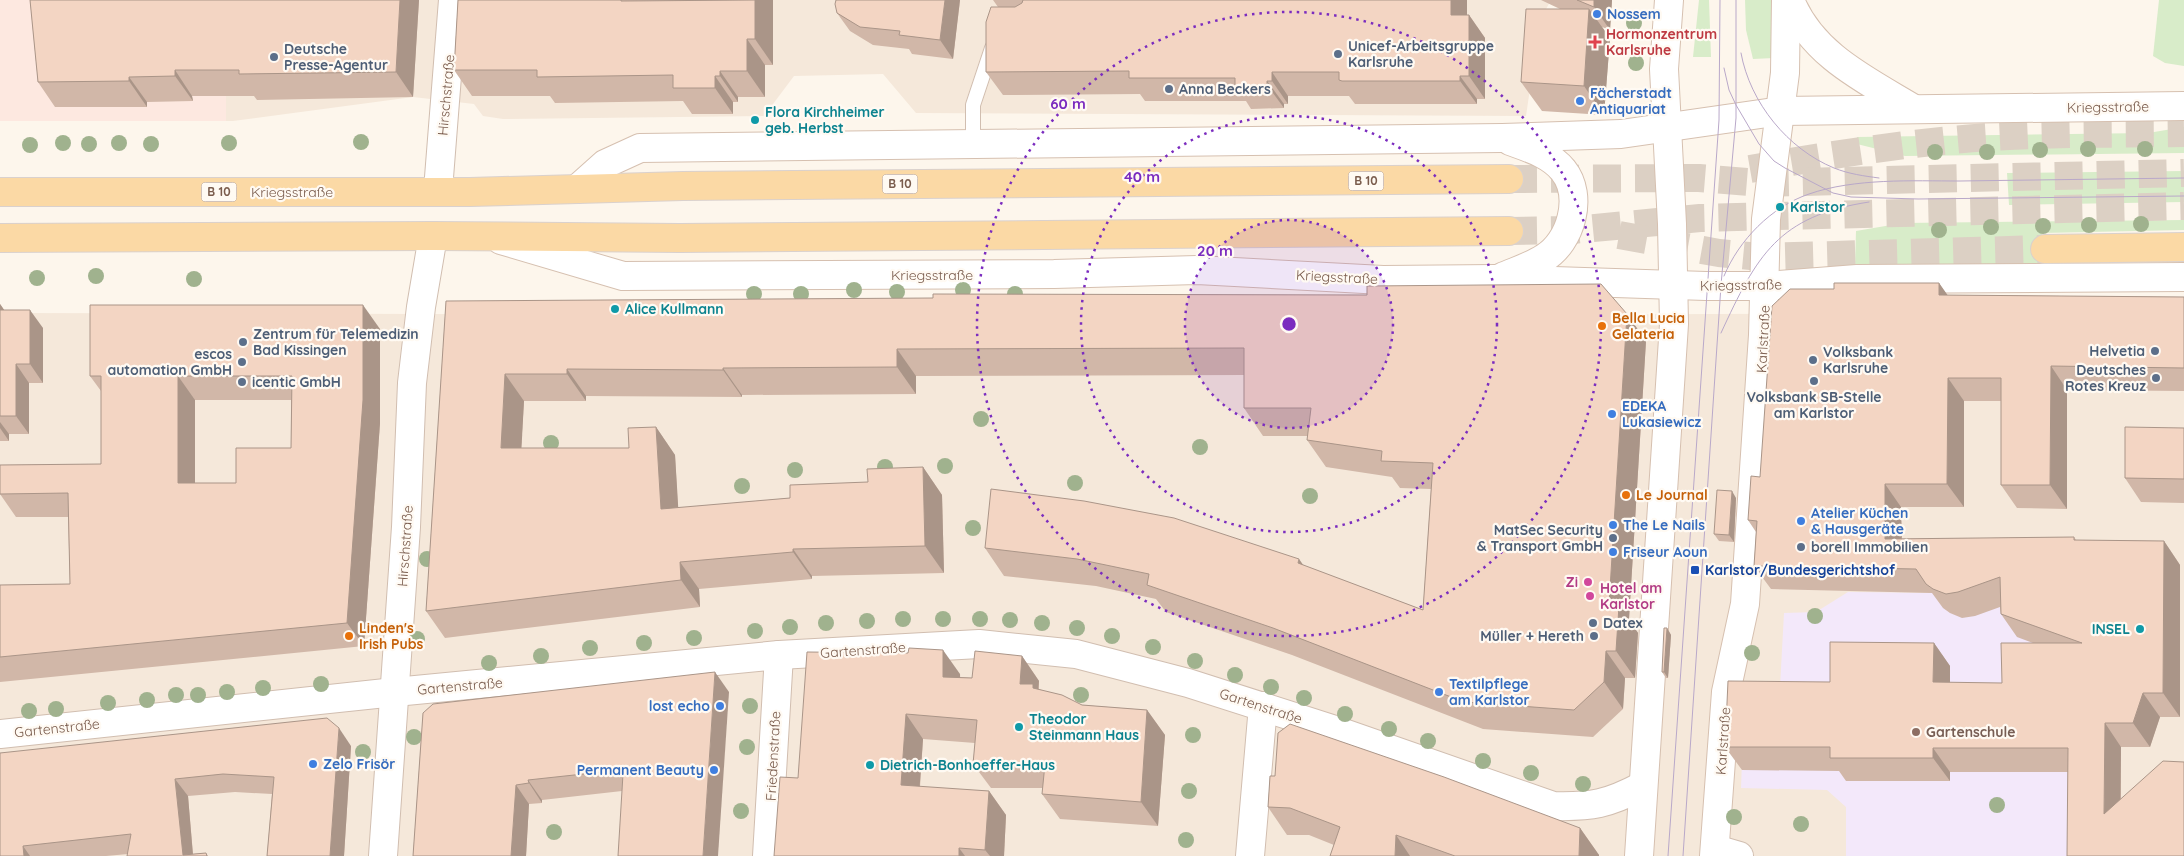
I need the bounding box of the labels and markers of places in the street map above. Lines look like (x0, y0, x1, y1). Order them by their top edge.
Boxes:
place label: Nossem (1607, 5, 1661, 23)
marker: Nossem (1591, 8, 1603, 20)
place label: Hormonzentrum Karlsruhe (1606, 25, 1717, 59)
marker: Hormonzentrum Karlsruhe (1588, 35, 1602, 49)
place label: Unicef-Arbeitsgruppe Karlsruhe (1348, 37, 1494, 71)
place label: Deutsche Presse-Agentur (284, 40, 388, 74)
marker: Unicef-Arbeitsgruppe Karlsruhe (1332, 48, 1344, 60)
marker: Deutsche Presse-Agentur (268, 51, 280, 63)
place label: Anna Beckers (1179, 80, 1271, 98)
marker: Anna Beckers (1163, 83, 1175, 95)
place label: Fächerstadt Antiquariat (1590, 84, 1672, 118)
marker: Fächerstadt Antiquariat (1574, 95, 1586, 107)
place label: Flora Kirchheimer geb. Herbst (765, 103, 885, 137)
marker: Flora Kirchheimer geb. Herbst (749, 114, 761, 126)
place label: Karlstor (1790, 198, 1845, 216)
marker: Karlstor (1774, 201, 1786, 213)
place label: Alice Kullmann (625, 300, 724, 318)
marker: Alice Kullmann (609, 303, 621, 315)
place label: Bella Lucia Gelateria (1612, 309, 1685, 343)
centre of rings (1280, 315, 1298, 333)
marker: Bella Lucia Gelateria (1596, 320, 1608, 332)
place label: Zentrum für Telemedizin Bad Kissingen (253, 325, 419, 359)
marker: Zentrum für Telemedizin Bad Kissingen (237, 336, 249, 348)
place label: Helvetia (2089, 342, 2145, 360)
place label: Volksbank Karlsruhe (1823, 343, 1893, 377)
place label: escos automation GmbH (107, 345, 232, 379)
marker: Helvetia (2149, 345, 2161, 357)
marker: Volksbank Karlsruhe (1807, 354, 1819, 366)
marker: escos automation GmbH (236, 356, 248, 368)
place label: Deutsches Rotes Kreuz (2065, 361, 2146, 395)
marker: Deutsches Rotes Kreuz (2150, 372, 2162, 384)
place label: icentic GmbH (252, 373, 341, 391)
marker: Volksbank SB-Stelle am Karlstor (1808, 375, 1820, 387)
marker: icentic GmbH (236, 376, 248, 388)
place label: Volksbank SB-Stelle am Karlstor (1746, 388, 1882, 422)
place label: EDEKA Lukasiewicz (1622, 397, 1701, 431)
marker: EDEKA Lukasiewicz (1606, 408, 1618, 420)
place label: Le Journal (1636, 486, 1708, 504)
marker: Le Journal (1620, 489, 1632, 501)
place label: Atelier Küchen & Hausgeräte (1811, 504, 1908, 538)
marker: Atelier Küchen & Hausgeräte (1795, 515, 1807, 527)
place label: The Le Nails (1623, 516, 1705, 534)
marker: The Le Nails (1607, 519, 1619, 531)
place label: MatSec Security & Transport GmbH (1477, 521, 1603, 555)
marker: MatSec Security & Transport GmbH (1607, 532, 1619, 544)
place label: borell Immobilien (1811, 538, 1928, 556)
marker: borell Immobilien (1795, 541, 1807, 553)
place label: Friseur Aoun (1623, 543, 1708, 561)
marker: Friseur Aoun (1607, 546, 1619, 558)
place label: Karlstor/Bundesgerichtshof (1705, 561, 1896, 579)
marker: Karlstor/Bundesgerichtshof (1689, 564, 1701, 576)
place label: Zi (1566, 573, 1578, 591)
marker: Zi (1582, 576, 1594, 588)
place label: Hotel am Karlstor (1600, 579, 1662, 613)
marker: Hotel am Karlstor (1584, 590, 1596, 602)
place label: Datex (1603, 614, 1643, 632)
marker: Datex (1587, 617, 1599, 629)
place label: Linden's Irish Pubs (359, 619, 423, 653)
place label: INSEL (2092, 620, 2130, 638)
marker: INSEL (2134, 623, 2146, 635)
place label: Müller + Hereth (1480, 627, 1584, 645)
marker: Linden's Irish Pubs (343, 630, 355, 642)
marker: Müller + Hereth (1588, 630, 1600, 642)
place label: Textilpflege am Karlstor (1449, 675, 1530, 709)
marker: Textilpflege am Karlstor (1433, 686, 1445, 698)
place label: lost echo (649, 697, 710, 715)
marker: lost echo (714, 700, 726, 712)
place label: Theodor Steinmann Haus (1029, 710, 1139, 744)
marker: Theodor Steinmann Haus (1013, 721, 1025, 733)
place label: Gartenschule (1926, 723, 2015, 741)
marker: Gartenschule (1910, 726, 1922, 738)
place label: Zelo Frisör (323, 755, 395, 773)
place label: Dietrich-Bonhoeffer-Haus (880, 756, 1055, 774)
marker: Zelo Frisör (307, 758, 319, 770)
marker: Dietrich-Bonhoeffer-Haus (864, 759, 876, 771)
place label: Permanent Beauty (577, 761, 704, 779)
marker: Permanent Beauty (708, 764, 720, 776)

